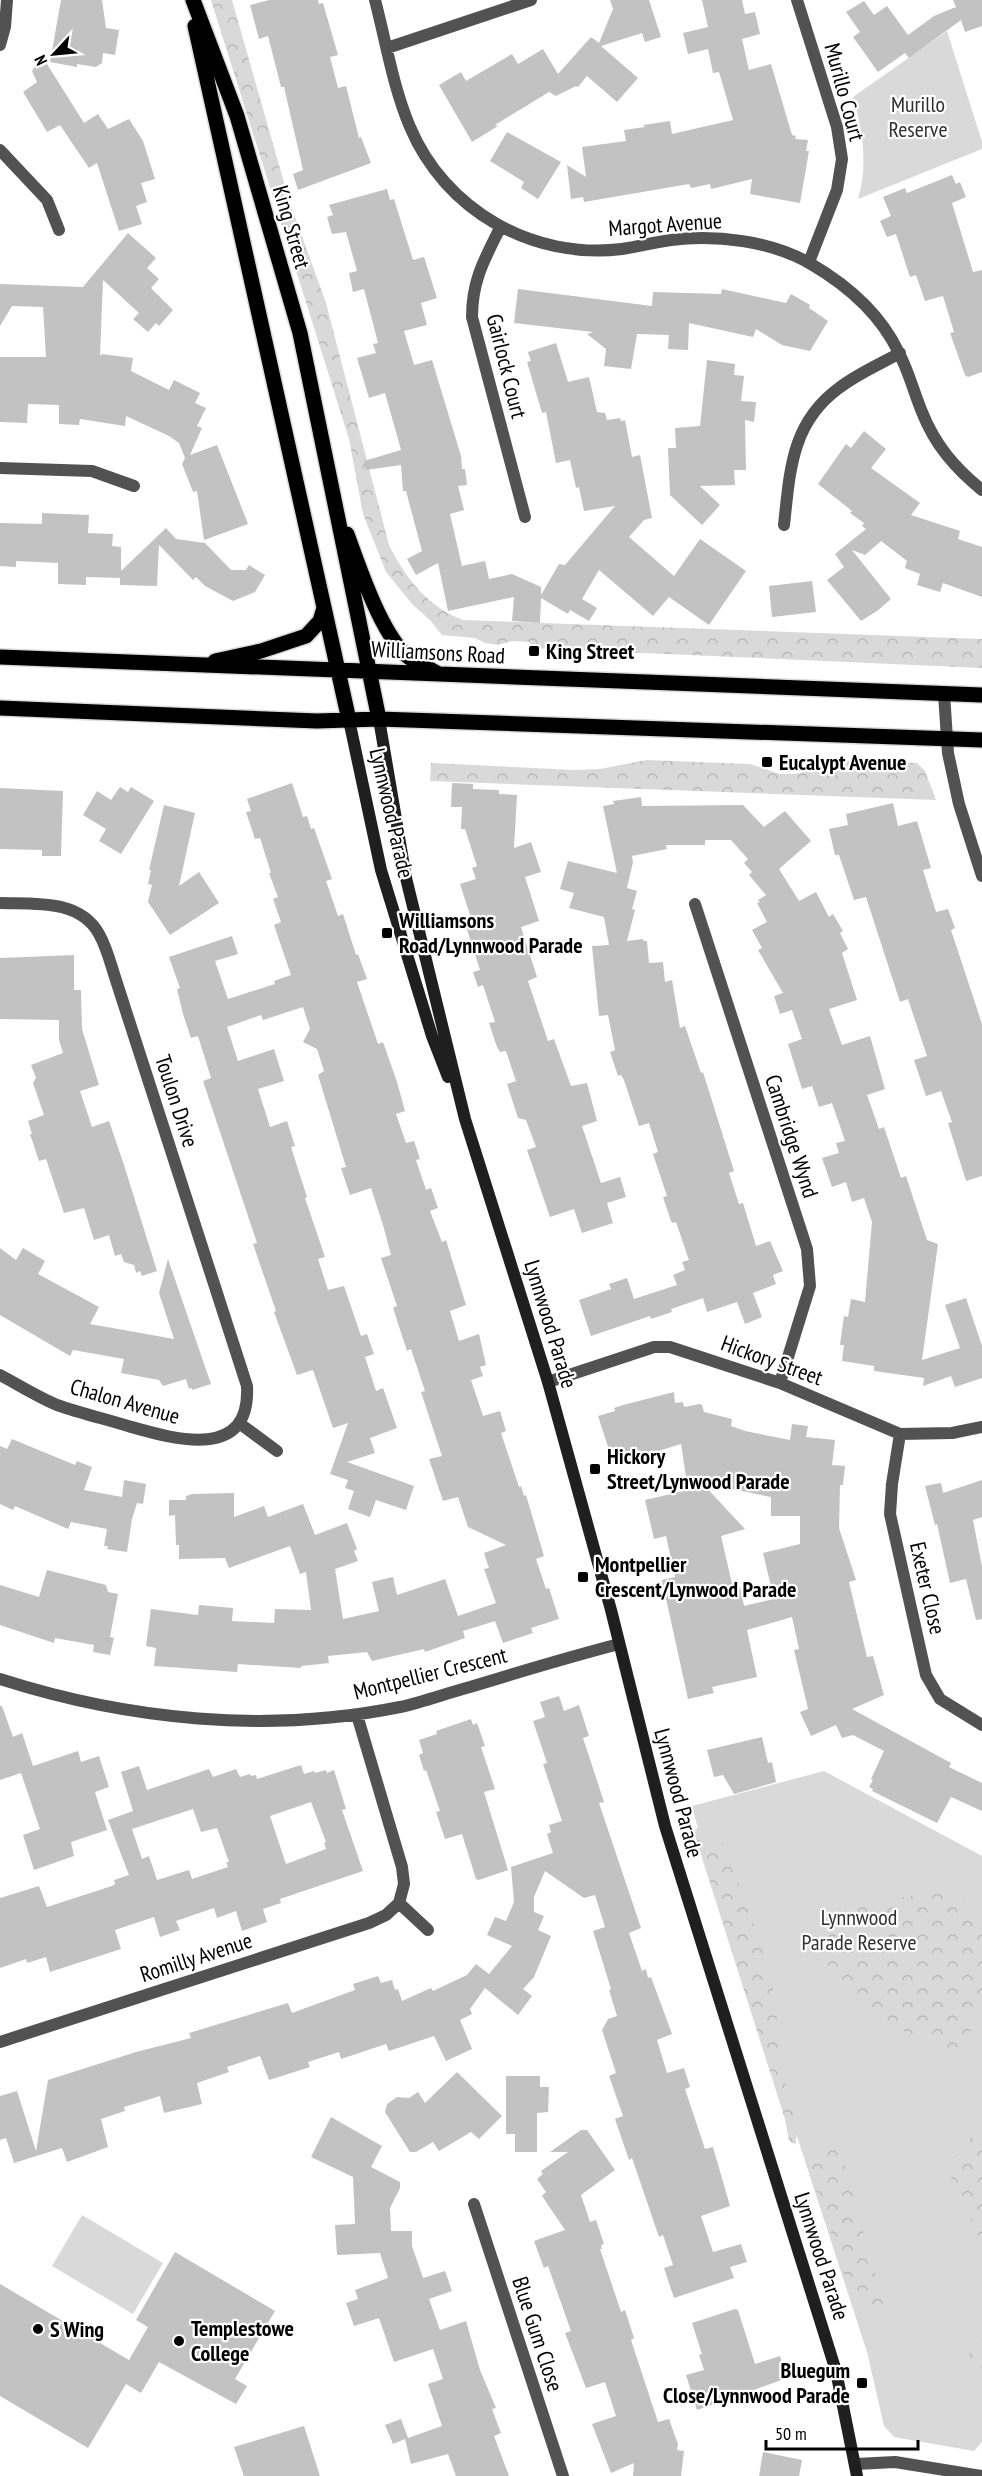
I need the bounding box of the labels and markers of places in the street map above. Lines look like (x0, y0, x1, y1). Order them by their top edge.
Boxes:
place label: King Street (546, 637, 635, 665)
marker: King Street (527, 644, 541, 658)
place label: Eucalypt Avenue (779, 748, 906, 776)
marker: Eucalypt Avenue (760, 755, 774, 769)
place label: Williamsons Road/Lynnwood Parade (398, 906, 583, 959)
marker: Williamsons Road/Lynnwood Parade (380, 926, 394, 940)
place label: Hickory Street/Lynwood Parade (607, 1442, 790, 1495)
marker: Hickory Street/Lynwood Parade (588, 1462, 602, 1476)
place label: Montpellier Crescent/Lynwood Parade (595, 1550, 796, 1603)
marker: Montpellier Crescent/Lynwood Parade (576, 1570, 590, 1584)
place label: Templestowe College (191, 2314, 294, 2367)
place label: S Wing (50, 2315, 104, 2343)
marker: S Wing (31, 2322, 45, 2336)
marker: Templestowe College (172, 2334, 186, 2348)
place label: Bluegum Close/Lynnwood Parade (663, 2356, 850, 2409)
marker: Bluegum Close/Lynnwood Parade (855, 2376, 869, 2390)

